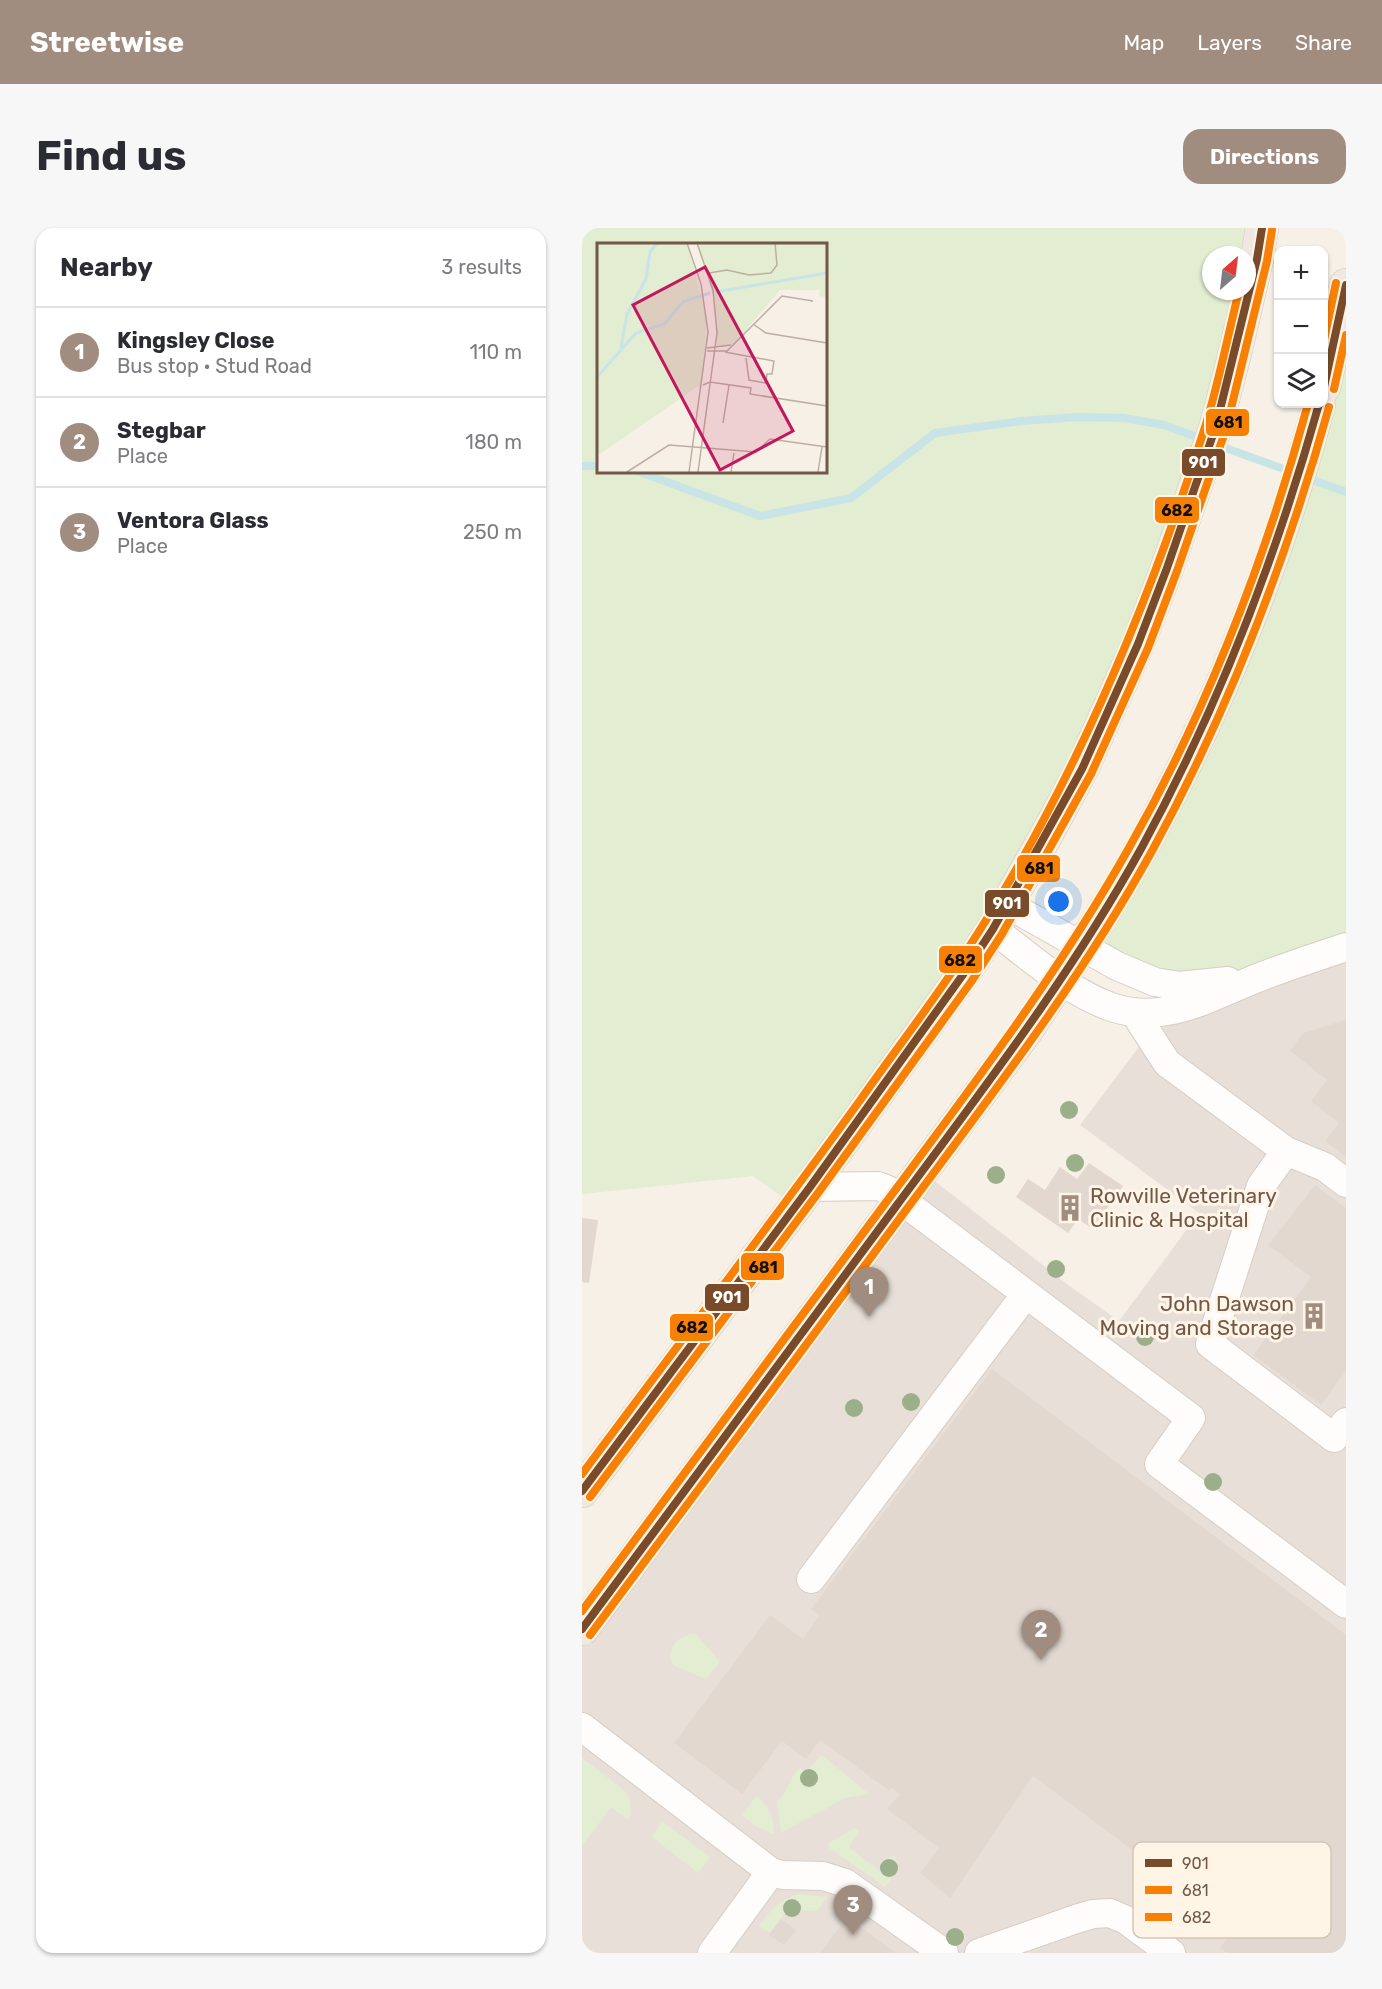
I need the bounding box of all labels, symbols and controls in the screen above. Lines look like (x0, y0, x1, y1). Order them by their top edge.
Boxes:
text: Streetwise (30, 26, 184, 59)
text: Map (1123, 30, 1164, 55)
text: Layers (1197, 30, 1262, 55)
text: Share (1295, 30, 1352, 55)
button: Directions (1183, 129, 1346, 184)
text: Find us (36, 131, 187, 181)
inset map (597, 243, 826, 472)
north arrow (1202, 246, 1256, 300)
map controls (1274, 246, 1328, 408)
button: + (1274, 246, 1328, 300)
text: Nearby (60, 252, 153, 283)
text: 3 results (441, 255, 522, 279)
button: − (1274, 300, 1328, 354)
text: Kingsley Close (117, 327, 275, 354)
text: 1 (75, 340, 84, 364)
text: 110 m (470, 340, 522, 364)
text: Bus stop · Stud Road (117, 354, 312, 378)
button: layers (1274, 354, 1328, 408)
line badge: 681 (1205, 408, 1250, 437)
text: 681 (1213, 413, 1243, 432)
text: Stegbar (117, 417, 206, 444)
text: 2 (73, 430, 86, 454)
text: 180 m (465, 430, 522, 454)
text: Place (117, 444, 168, 468)
line badge: 901 (1181, 448, 1226, 477)
text: 901 (1188, 453, 1218, 472)
line badge: 682 (1154, 496, 1200, 524)
text: 682 (1161, 501, 1193, 520)
text: Ventora Glass (117, 507, 269, 534)
text: 3 (73, 520, 86, 544)
text: 250 m (463, 520, 522, 544)
text: Place (117, 534, 168, 558)
line badge: 681 (1016, 854, 1061, 883)
text: 681 (1024, 859, 1054, 878)
your location (1044, 887, 1073, 916)
line badge: 901 (984, 889, 1030, 918)
text: 901 (992, 894, 1022, 913)
line badge: 682 (938, 945, 983, 974)
text: 682 (944, 951, 976, 970)
place label: Rowville Veterinary Clinic & Hospital (1090, 1183, 1277, 1232)
building icon: Rowville Veterinary Clinic & Hospital (1055, 1193, 1085, 1223)
line badge: 681 (740, 1252, 785, 1281)
text: 681 (748, 1258, 778, 1277)
pin: 1 (850, 1268, 888, 1317)
line badge: 901 (704, 1283, 750, 1312)
text: 901 (712, 1288, 742, 1307)
place label: John Dawson Moving and Storage (1100, 1291, 1294, 1340)
building icon: John Dawson Moving and Storage (1299, 1301, 1329, 1331)
line badge: 682 (669, 1313, 714, 1342)
text: 682 (676, 1318, 708, 1337)
pin: 2 (1022, 1610, 1060, 1660)
legend (1133, 1842, 1331, 1938)
text: 901 (1182, 1854, 1209, 1873)
text: 681 (1182, 1881, 1209, 1900)
pin: 3 (834, 1886, 872, 1935)
text: 682 (1182, 1908, 1211, 1927)

